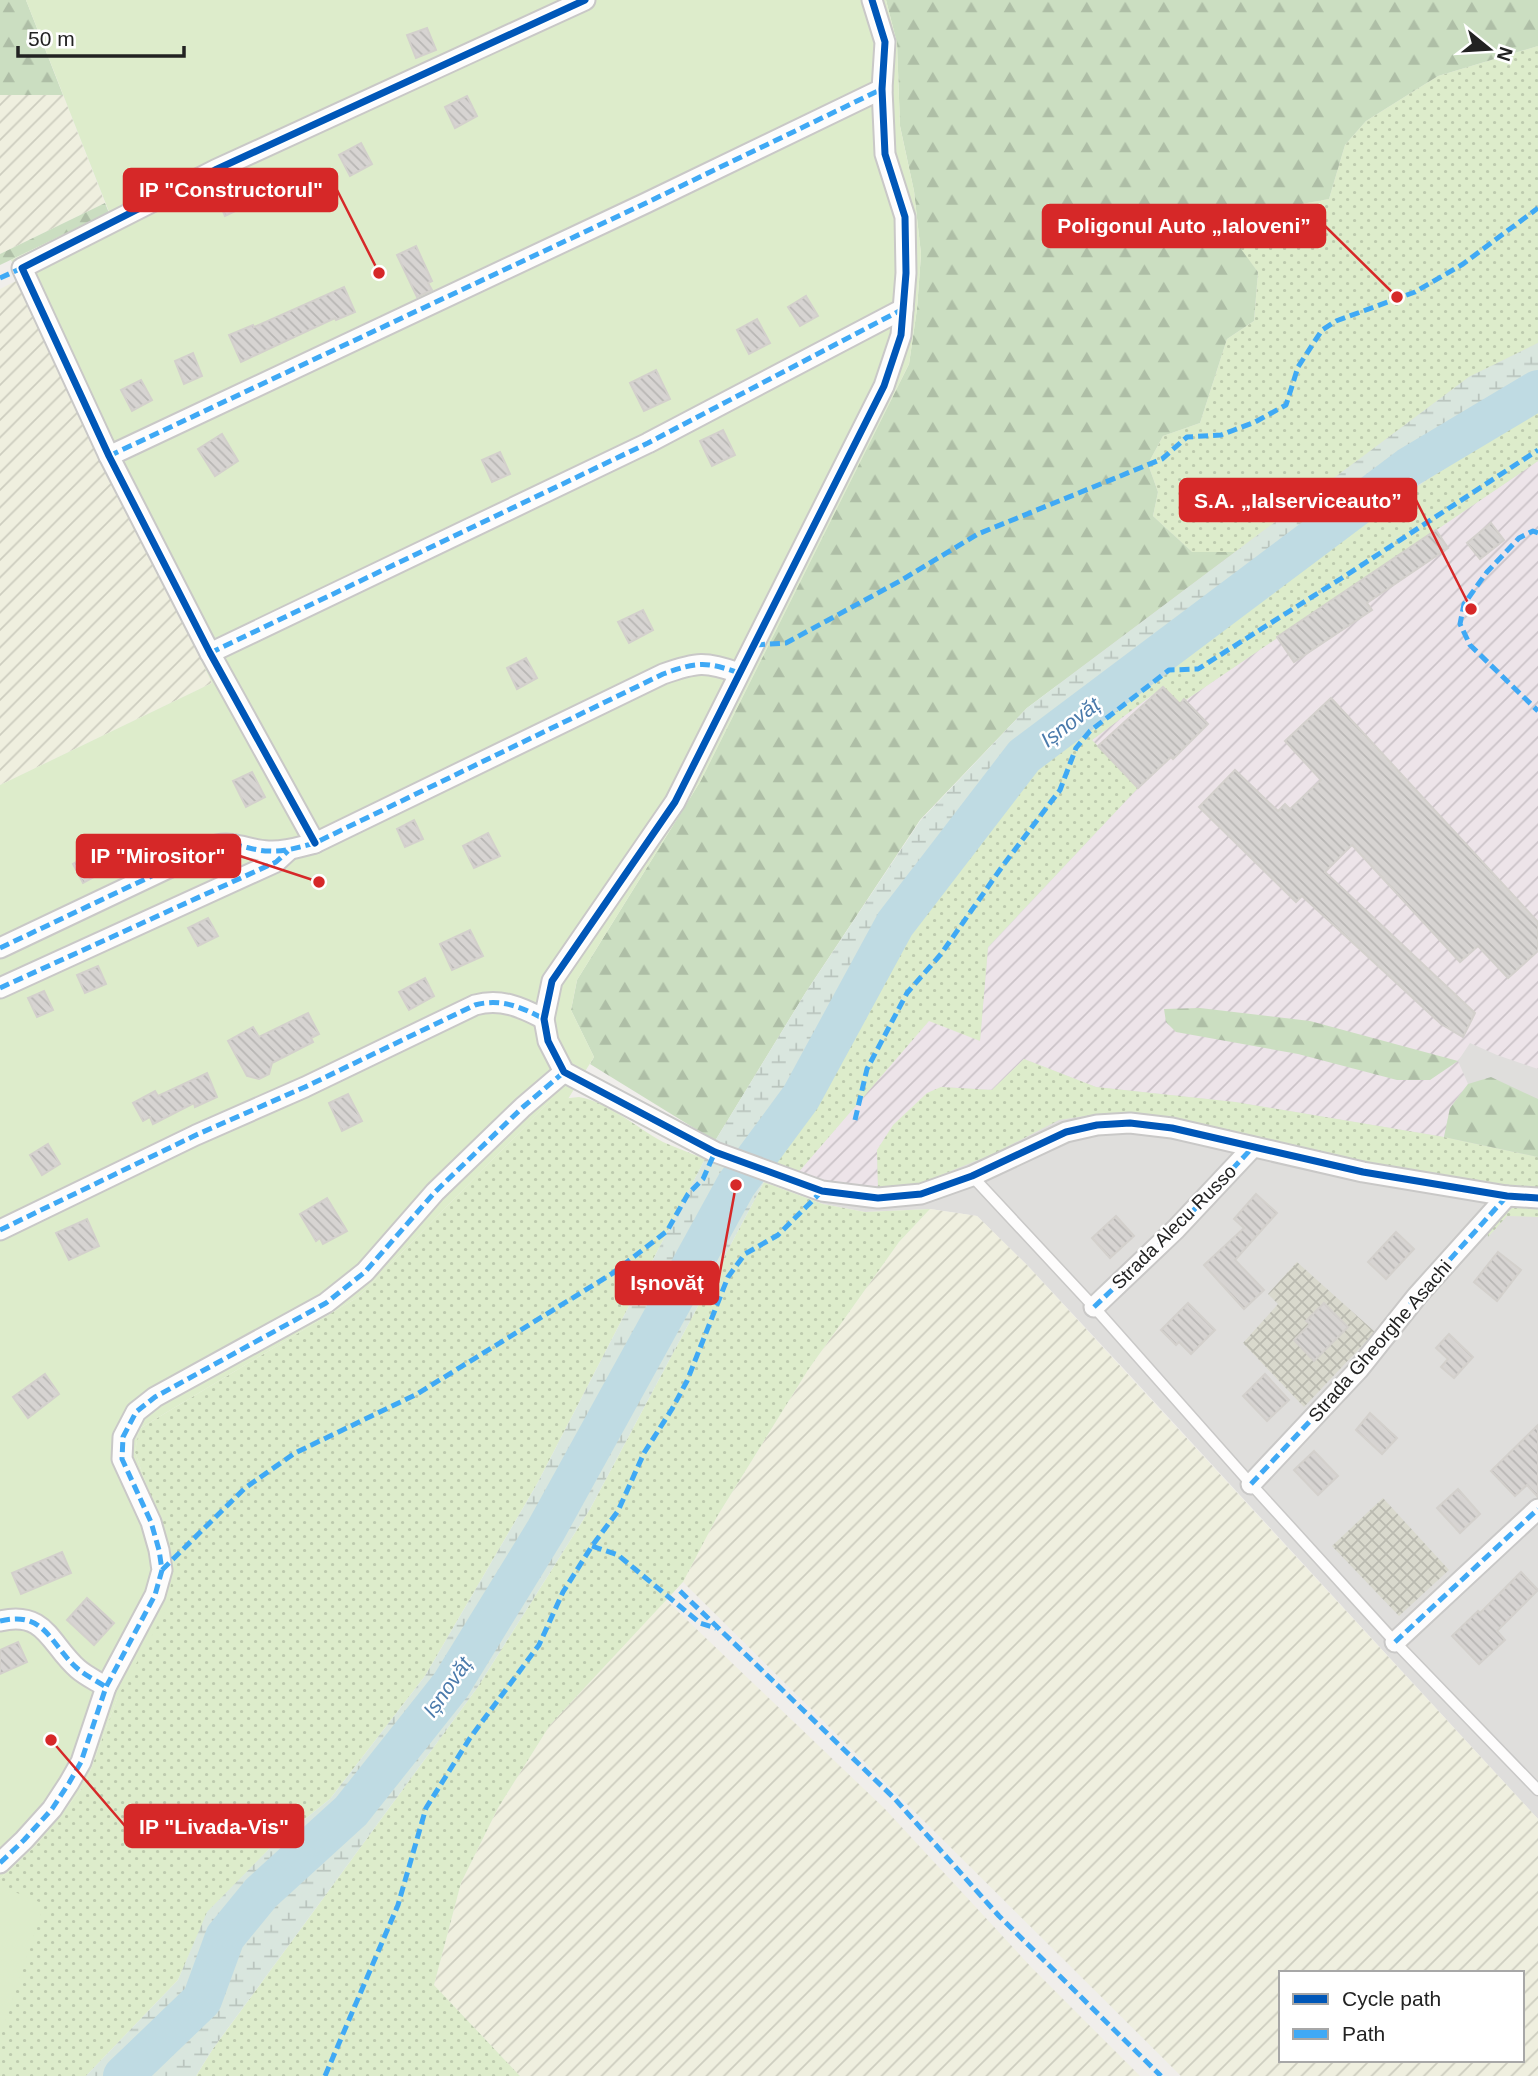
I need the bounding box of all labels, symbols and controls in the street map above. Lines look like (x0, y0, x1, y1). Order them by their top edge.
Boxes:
scale bar (18, 14, 184, 58)
north arrow (1454, 14, 1524, 84)
text: 50 m (28, 27, 75, 50)
text: N (1493, 44, 1517, 64)
callout: IP "Constructorul" (124, 169, 337, 211)
text: IP "Constructorul" (139, 178, 323, 201)
callout: Poligonul Auto „Ialoveni” (1043, 205, 1325, 247)
text: Poligonul Auto „Ialoveni” (1057, 214, 1311, 237)
callout: S.A. „Ialserviceauto” (1180, 479, 1416, 521)
text: S.A. „Ialserviceauto” (1194, 489, 1402, 512)
water label: Ișnovăț (1036, 692, 1105, 752)
callout: IP "Mirositor" (77, 835, 240, 877)
text: IP "Mirositor" (90, 844, 226, 867)
street label: Strada Alecu Russo (1108, 1161, 1240, 1293)
street label: Strada Gheorghe Asachi (1304, 1256, 1456, 1426)
callout: Ișnovăț (616, 1262, 718, 1304)
text: Ișnovăț (630, 1271, 704, 1294)
water label: Ișnovăț (418, 1652, 477, 1721)
callout: IP "Livada-Vis" (125, 1805, 303, 1847)
text: IP "Livada-Vis" (139, 1815, 289, 1838)
legend (1279, 1971, 1524, 2062)
text: Cycle path (1342, 1987, 1441, 2010)
text: Path (1342, 2022, 1385, 2045)

